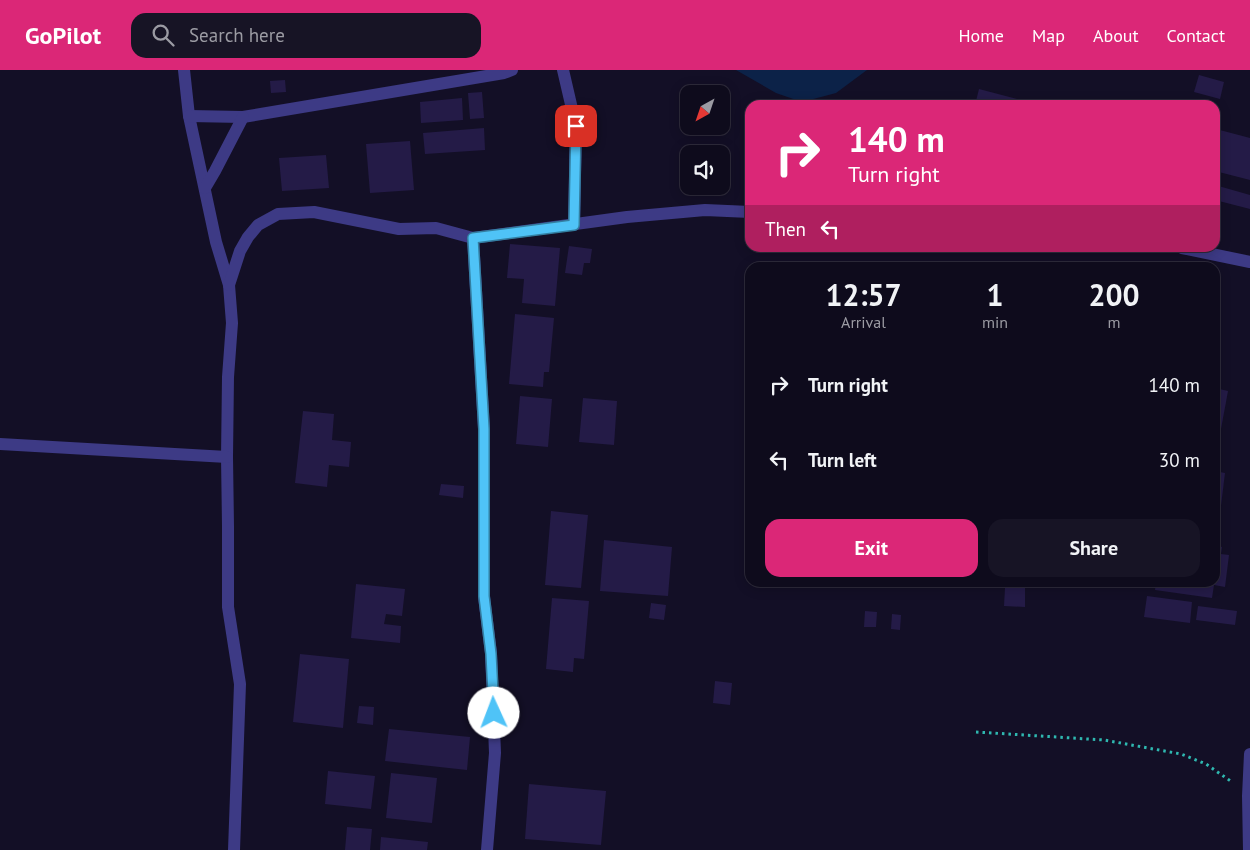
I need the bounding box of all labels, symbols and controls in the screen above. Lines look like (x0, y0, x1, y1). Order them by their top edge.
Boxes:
search box (131, 13, 481, 58)
text: GoPilot (25, 20, 101, 51)
icon: search (149, 21, 177, 49)
text: Search here (189, 23, 285, 47)
text: Home (958, 24, 1004, 47)
text: Map (1032, 24, 1065, 47)
text: About (1093, 24, 1139, 47)
text: Contact (1167, 24, 1225, 47)
north arrow (680, 85, 730, 135)
map controls (680, 85, 730, 195)
pin (555, 105, 597, 147)
icon: arrive (562, 112, 590, 140)
text: 140 m (848, 116, 945, 162)
icon: right (765, 120, 830, 185)
button: sound (680, 145, 730, 195)
text: Turn right (848, 160, 940, 188)
icon: left (816, 215, 844, 243)
text: Then (765, 217, 806, 241)
text: 12:57 (825, 275, 902, 314)
text: 1 (987, 275, 1004, 314)
text: 200 (1088, 275, 1140, 314)
text: Arrival (841, 312, 886, 332)
text: min (982, 312, 1008, 332)
text: m (1108, 312, 1121, 332)
icon: right (765, 371, 793, 399)
text: Turn right (808, 373, 888, 397)
text: 140 m (1148, 373, 1200, 397)
icon: left (765, 446, 793, 474)
text: Turn left (808, 448, 877, 472)
text: 30 m (1159, 448, 1200, 472)
button: Exit (765, 519, 978, 577)
button: Share (988, 519, 1200, 577)
position arrow (467, 686, 519, 738)

